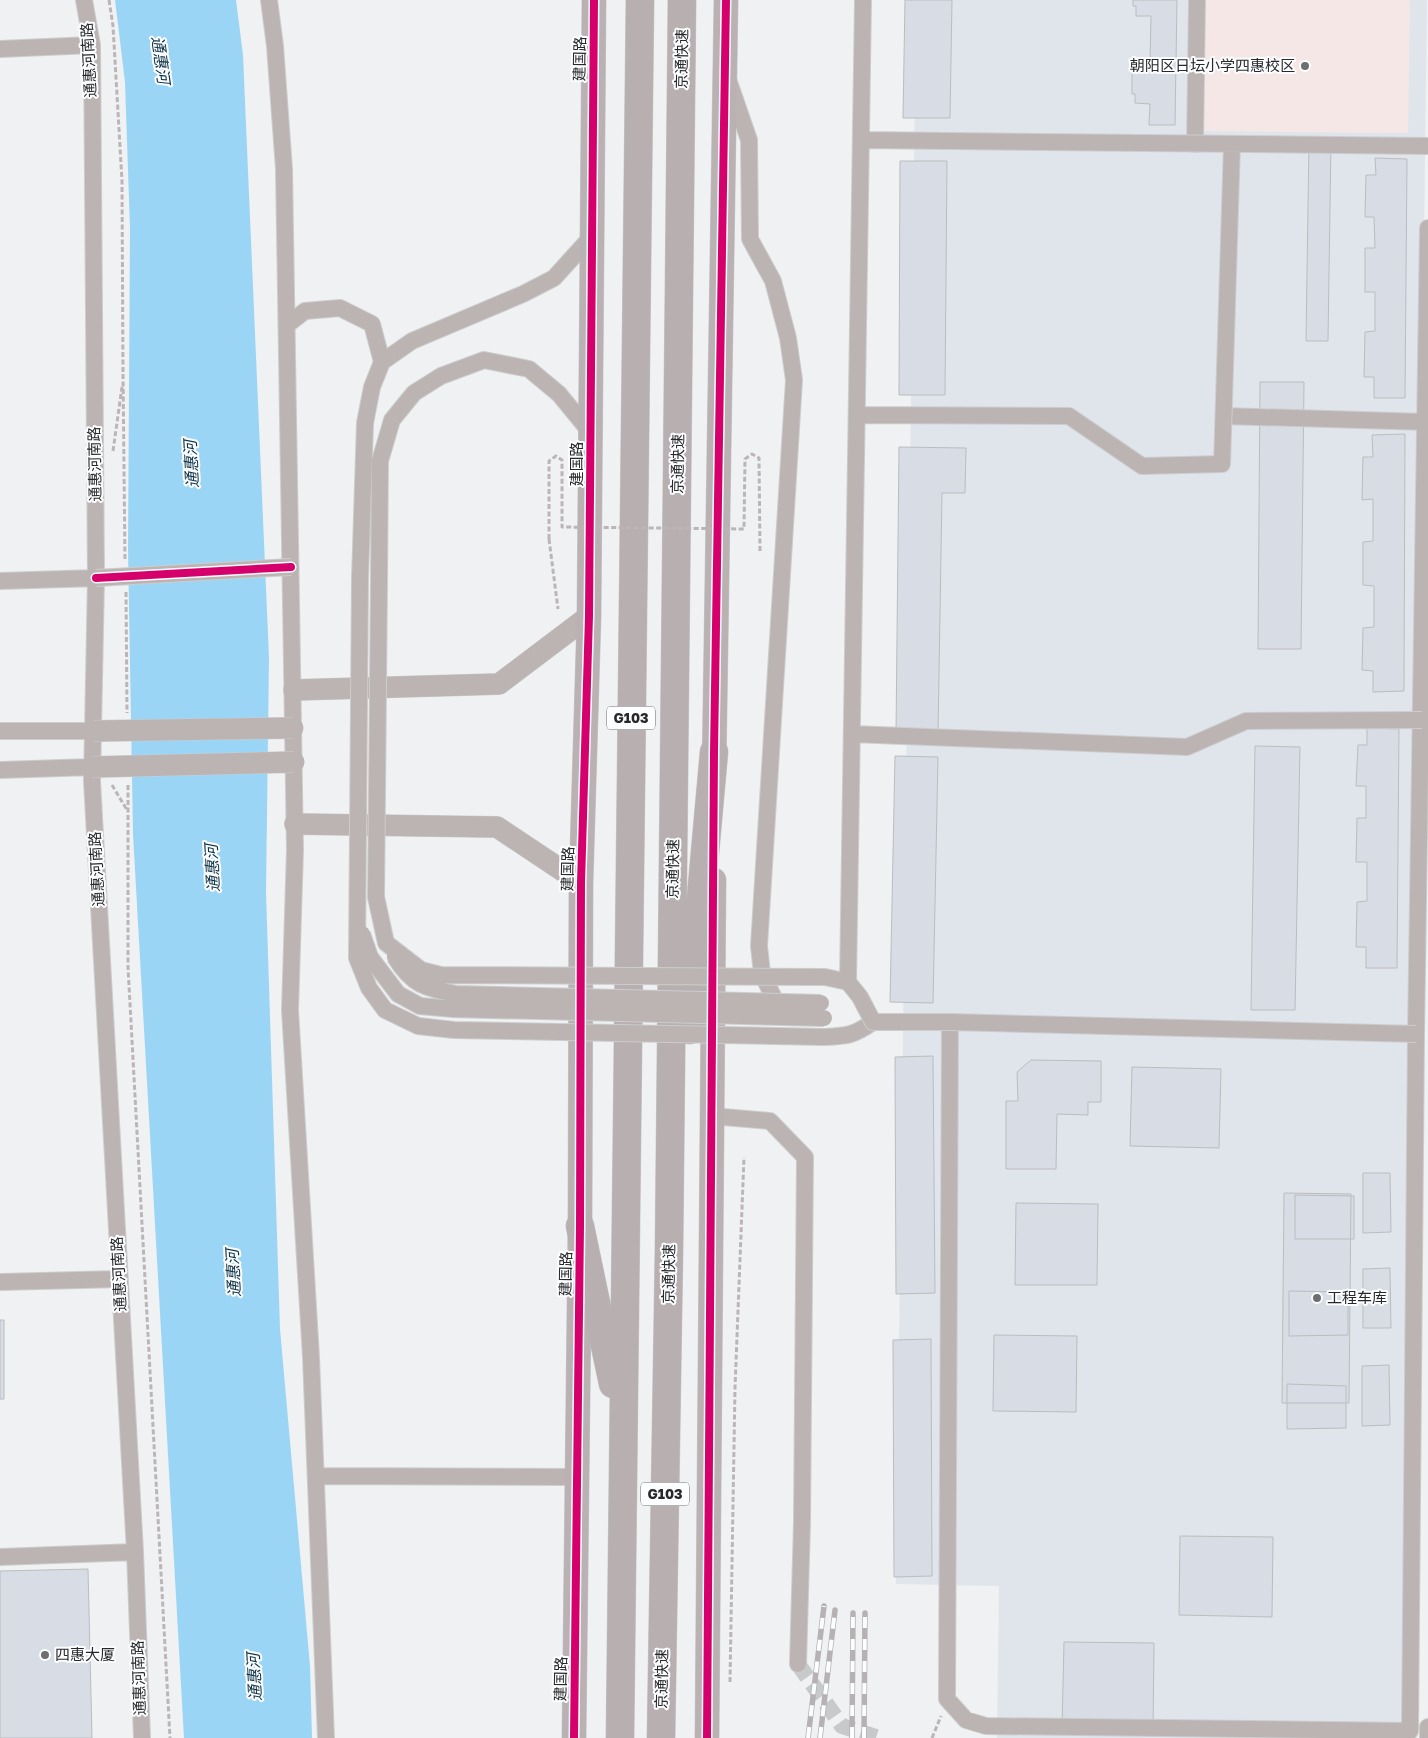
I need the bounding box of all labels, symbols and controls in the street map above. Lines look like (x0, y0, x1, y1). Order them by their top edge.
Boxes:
street label: 通惠河南路 (77, 22, 99, 98)
street label: 京通快速 (671, 29, 691, 89)
water label: 通惠河 (148, 35, 175, 88)
street label: 建国路 (570, 36, 588, 82)
place label: 朝阳区日坛小学四惠校区 (1130, 56, 1295, 74)
marker: 朝阳区日坛小学四惠校区 (1299, 60, 1311, 72)
street label: 通惠河南路 (84, 426, 104, 502)
street label: 京通快速 (667, 434, 687, 494)
water label: 通惠河 (180, 437, 202, 488)
street label: 建国路 (567, 441, 585, 487)
road number: G103 (607, 706, 655, 730)
street label: 通惠河南路 (85, 831, 107, 907)
street label: 京通快速 (662, 839, 682, 899)
water label: 通惠河 (201, 841, 223, 892)
street label: 建国路 (558, 846, 576, 892)
street label: 通惠河南路 (107, 1236, 129, 1312)
street label: 京通快速 (658, 1244, 678, 1304)
water label: 通惠河 (222, 1246, 244, 1297)
street label: 建国路 (556, 1251, 574, 1297)
place label: 工程车库 (1327, 1288, 1387, 1306)
marker: 工程车库 (1311, 1292, 1323, 1304)
road number: G103 (641, 1482, 689, 1506)
street label: 通惠河南路 (128, 1640, 148, 1716)
place label: 四惠大厦 (55, 1645, 115, 1663)
marker: 四惠大厦 (39, 1649, 51, 1661)
street label: 京通快速 (651, 1649, 671, 1709)
water label: 通惠河 (243, 1650, 265, 1701)
street label: 建国路 (551, 1656, 569, 1702)

